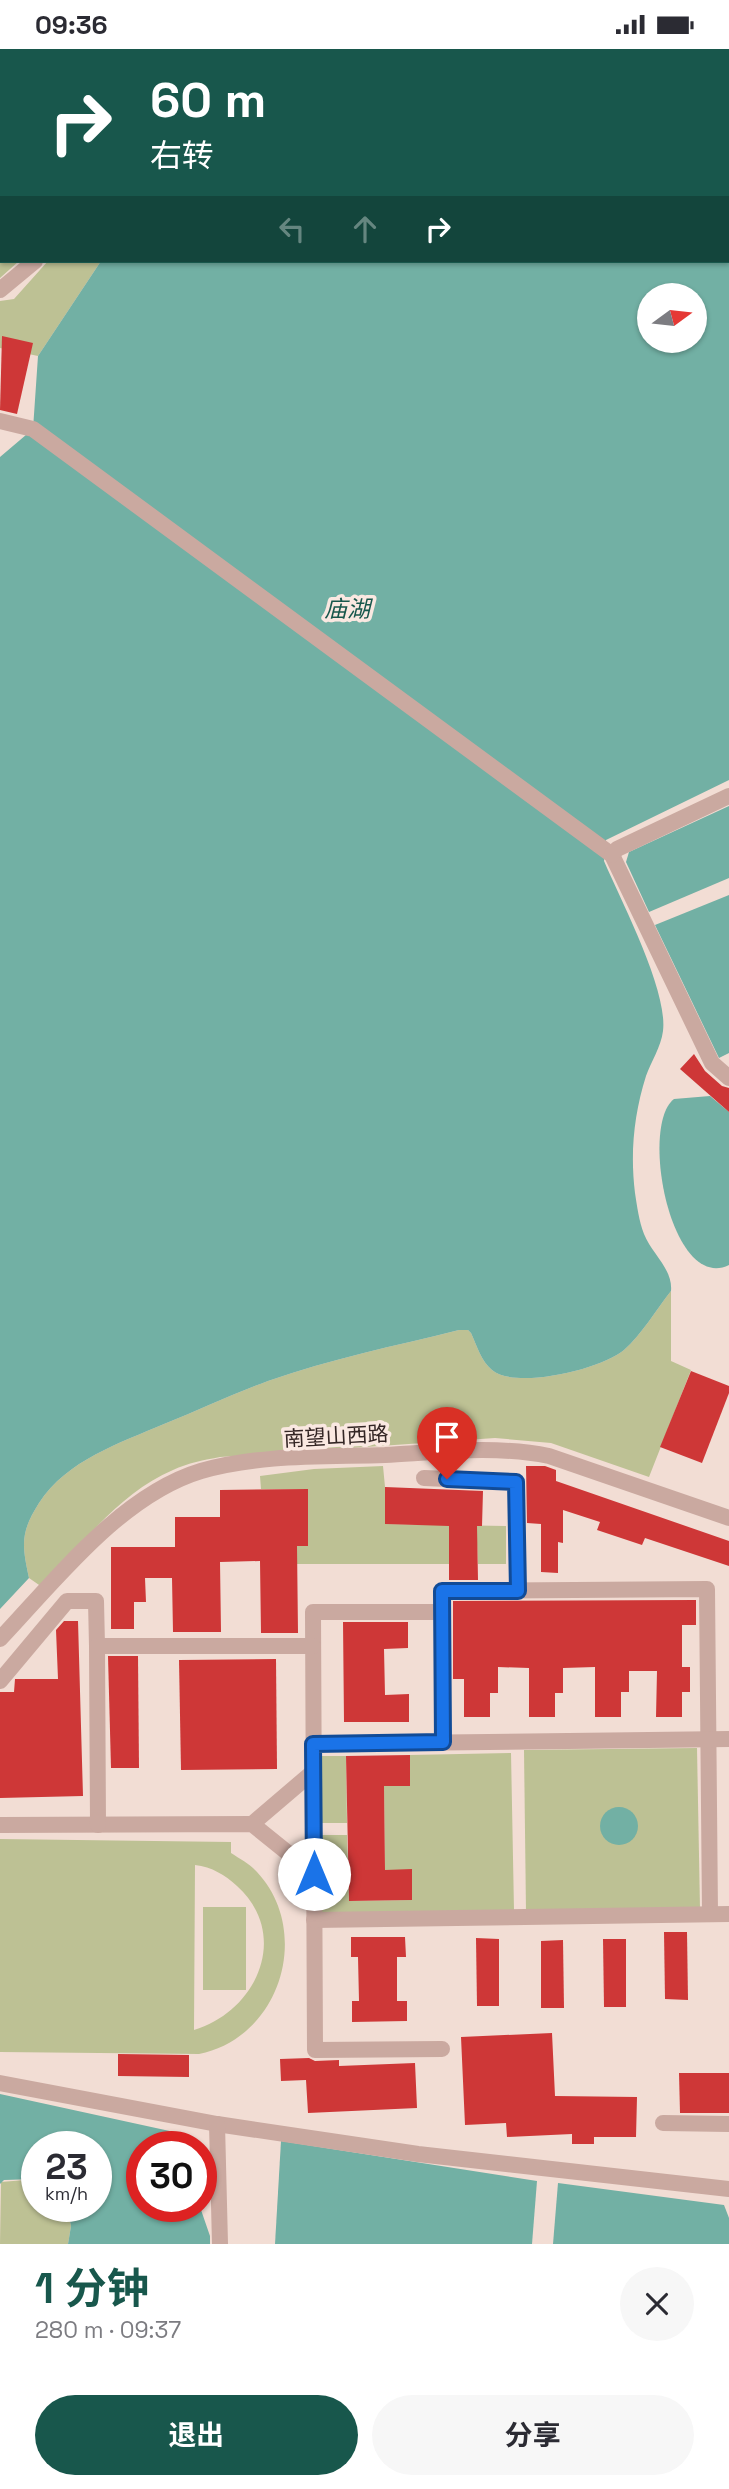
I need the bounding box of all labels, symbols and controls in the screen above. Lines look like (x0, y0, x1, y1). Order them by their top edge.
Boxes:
text: 09:36 (35, 8, 108, 42)
text: 60 m (150, 69, 266, 131)
icon: right (35, 77, 126, 168)
text: 右转 (150, 136, 214, 176)
icon: left (273, 210, 311, 248)
icon: ahead (346, 210, 384, 248)
icon: right (419, 210, 457, 248)
north arrow (637, 283, 707, 353)
map controls (637, 283, 707, 353)
water label: 庙湖 (324, 594, 373, 624)
pin (417, 1407, 477, 1479)
icon: arrive (428, 1418, 466, 1456)
street label: 南望山西路 (283, 1420, 389, 1452)
position arrow (277, 1837, 351, 1911)
speed limit sign: 30 (126, 2131, 217, 2222)
text: 23 (45, 2145, 88, 2189)
text: km/h (45, 2182, 88, 2205)
text: 1 分钟 (35, 2262, 149, 2315)
button: close (620, 2267, 694, 2341)
text: 280 m · 09:37 (35, 2315, 181, 2345)
button: 退出 (35, 2395, 358, 2475)
button: 分享 (372, 2395, 694, 2475)

